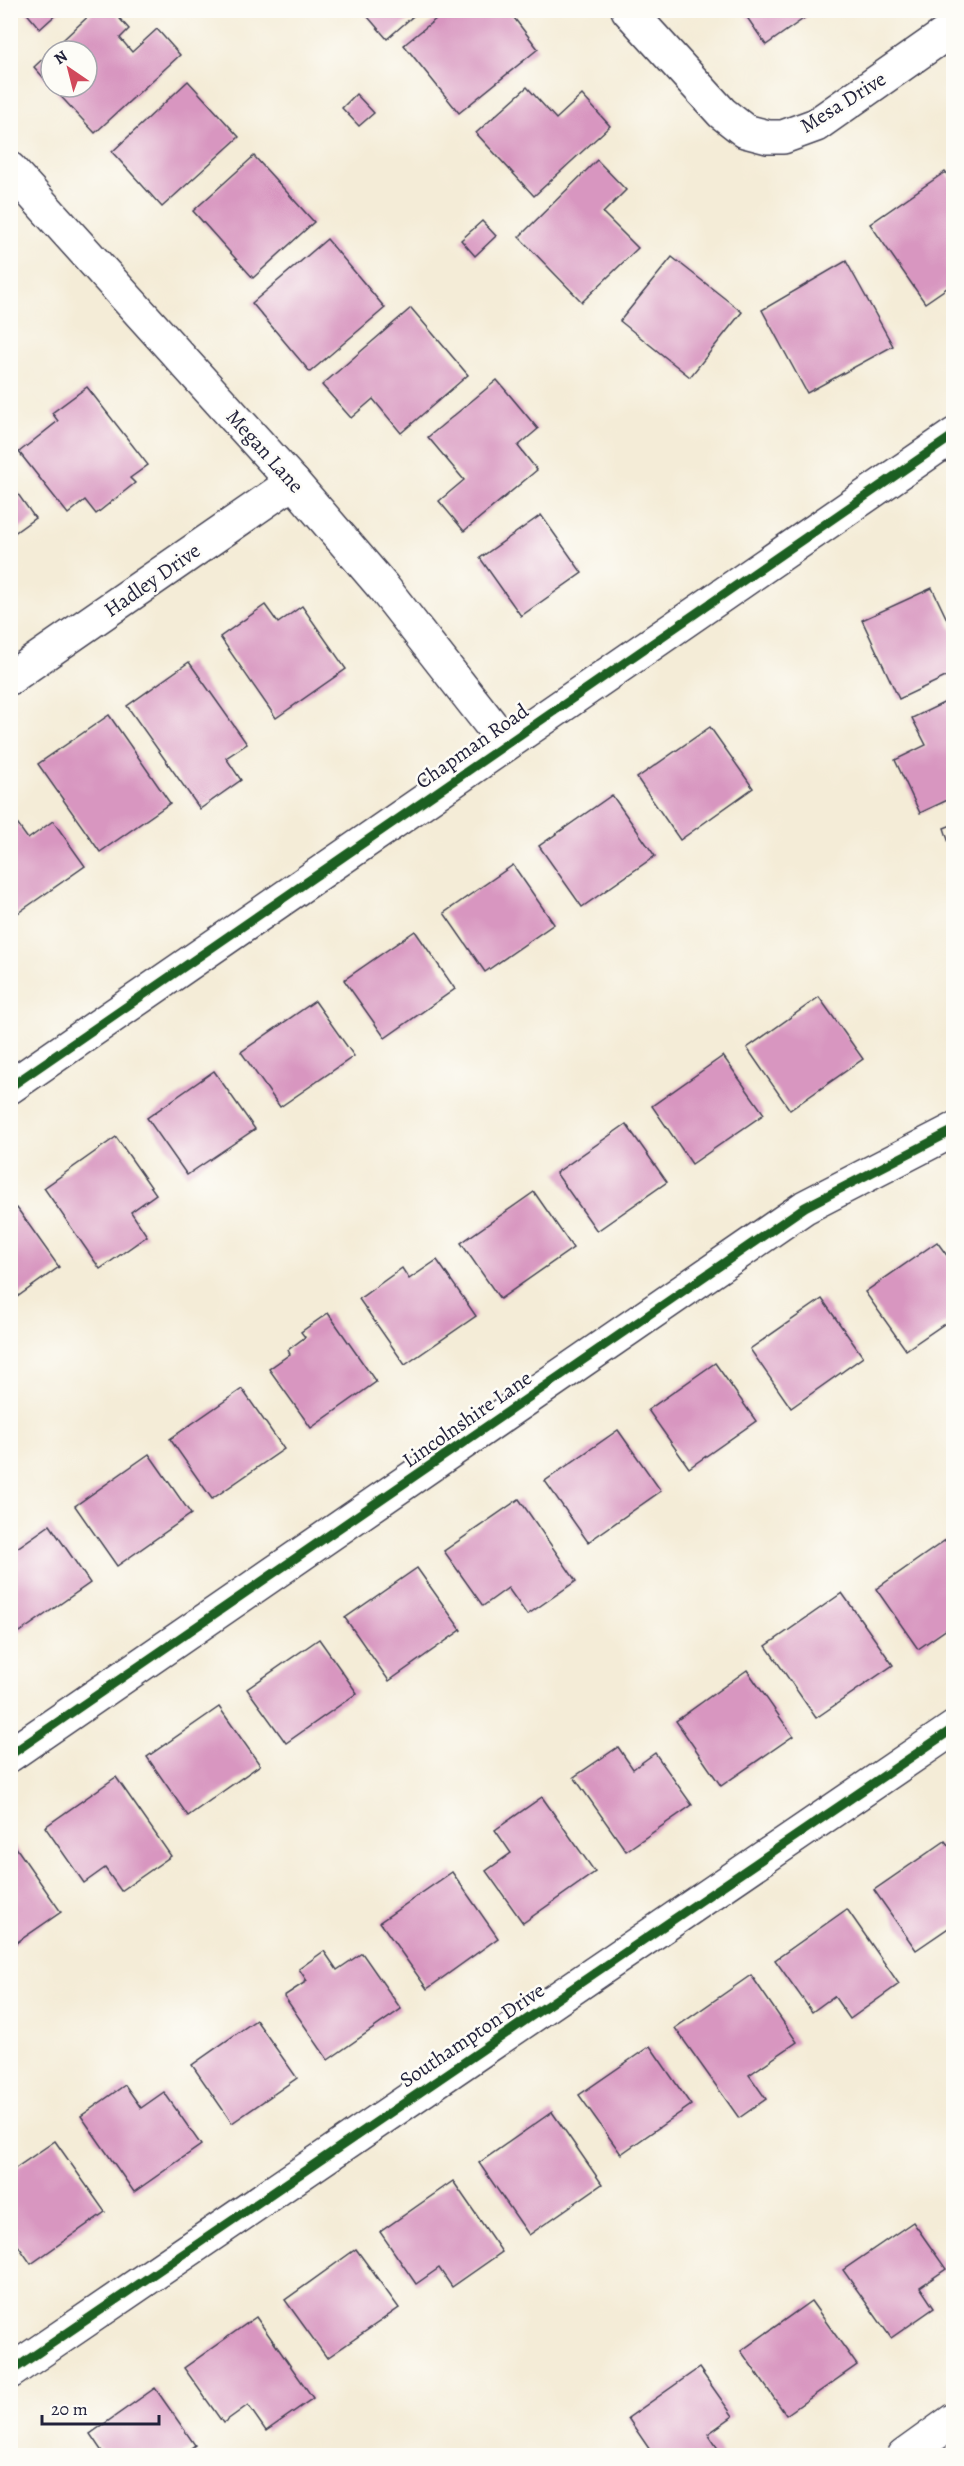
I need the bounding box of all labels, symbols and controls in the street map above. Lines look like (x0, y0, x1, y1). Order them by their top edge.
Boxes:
north arrow (39, 39, 99, 99)
text: N (50, 45, 72, 70)
street label: Mesa Drive (795, 65, 891, 139)
street label: Megan Lane (220, 403, 310, 499)
street label: Hadley Drive (98, 537, 206, 623)
street label: Chapman Road (410, 696, 535, 795)
street label: Lincolnshire Lane (397, 1364, 537, 1474)
street label: Southampton Drive (394, 1976, 550, 2094)
scale bar (42, 2388, 159, 2426)
text: 20 m (51, 2397, 88, 2421)

